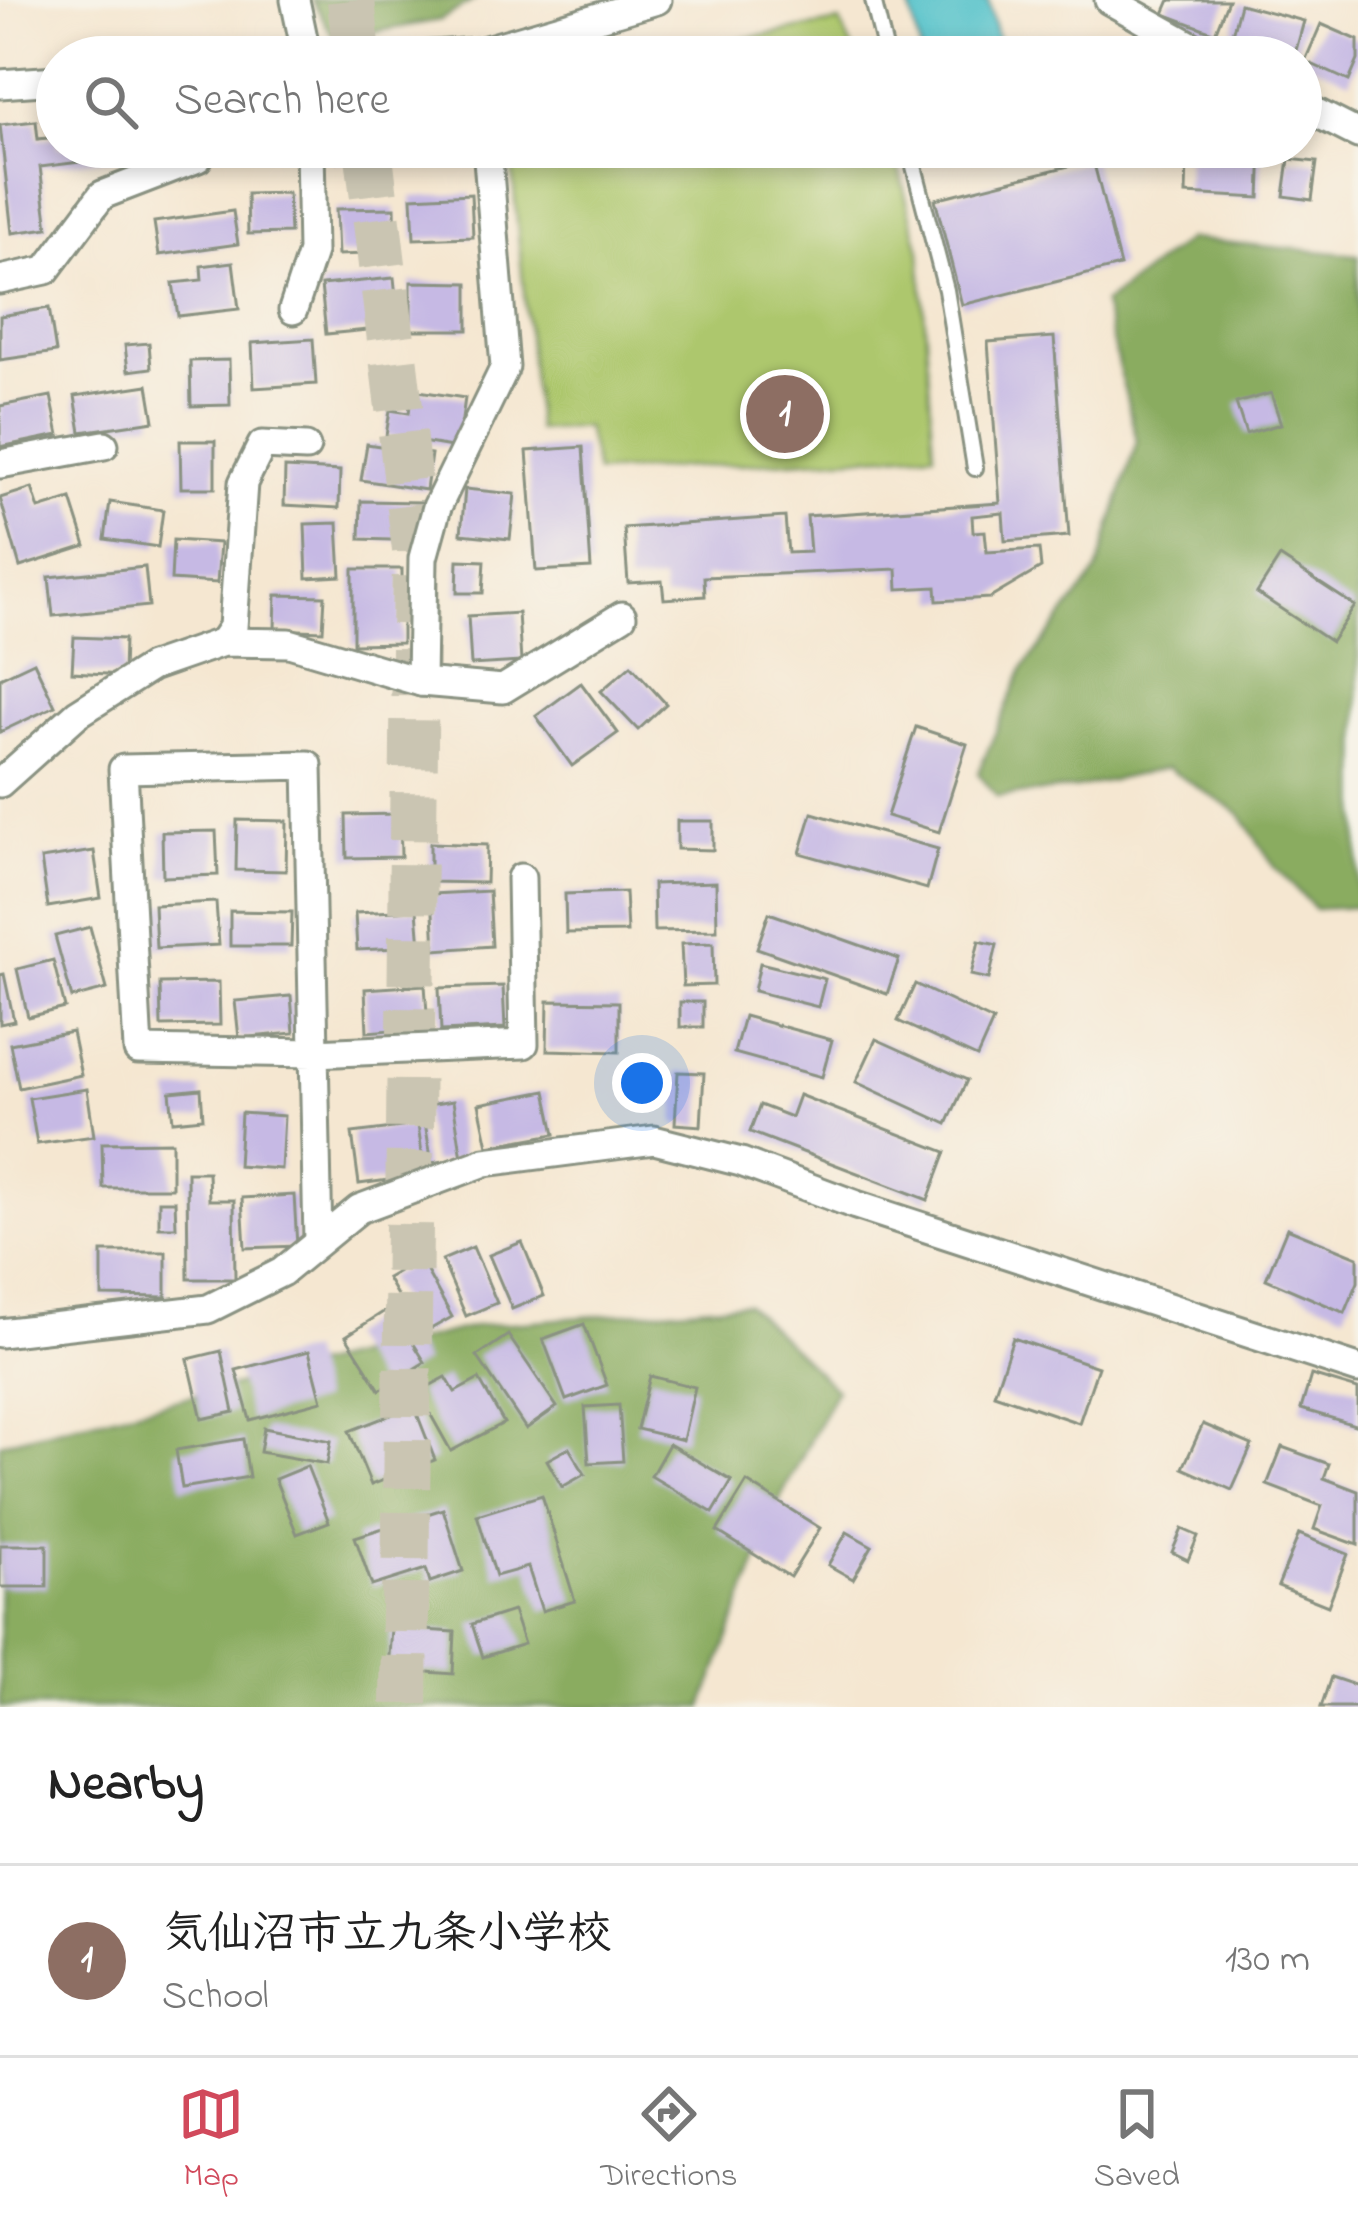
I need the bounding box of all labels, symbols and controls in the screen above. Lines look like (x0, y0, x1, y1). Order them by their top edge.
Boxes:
search box (36, 36, 1322, 168)
icon: search (78, 69, 144, 135)
text: Search here (174, 69, 390, 135)
pin: 1 (746, 369, 824, 459)
your location (612, 1053, 672, 1113)
text: Nearby (48, 1748, 204, 1823)
text: 気仙沼市立九条小学校 (162, 1903, 612, 1969)
text: 1 (81, 1932, 93, 1989)
text: 130 m (1225, 1932, 1310, 1989)
text: School (162, 1969, 269, 2026)
tab: Map (178, 2081, 244, 2201)
tab: Directions (600, 2081, 737, 2201)
tab: Saved (1094, 2081, 1180, 2201)

